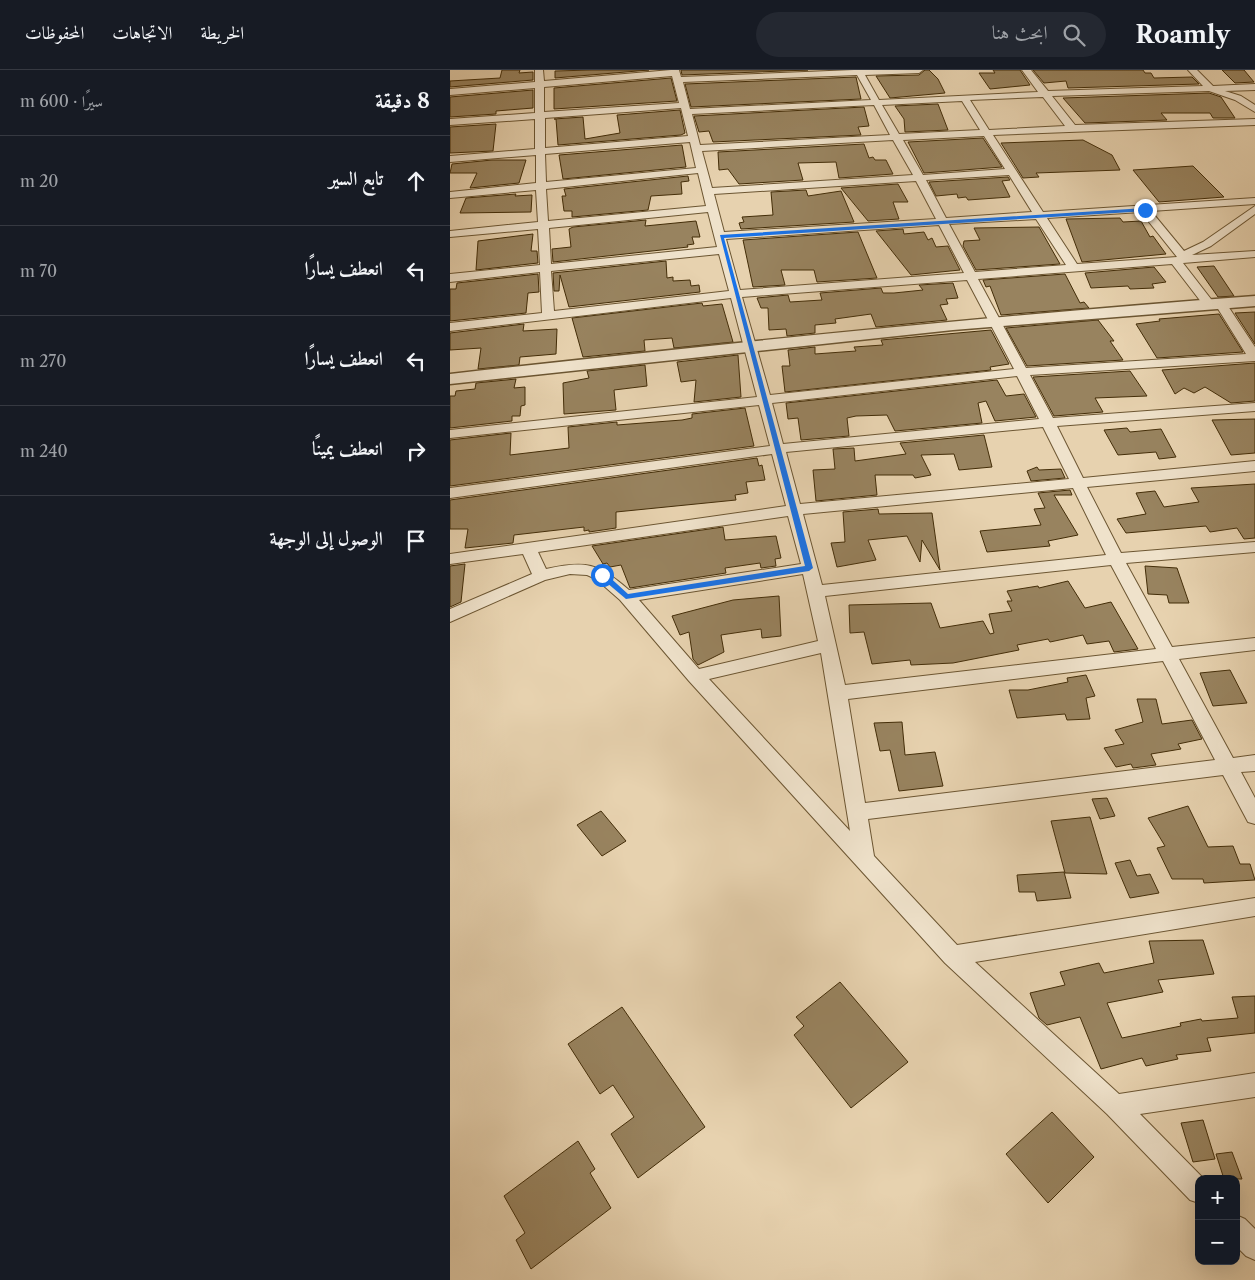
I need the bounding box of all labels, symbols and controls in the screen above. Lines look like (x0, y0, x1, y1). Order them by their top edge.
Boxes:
search box (756, 12, 1106, 57)
text: Roamly (1136, 20, 1230, 49)
text: ابحث هنا (992, 21, 1048, 44)
icon: search (1060, 21, 1088, 49)
text: المحفوظات (25, 22, 84, 44)
text: الاتجاهات (112, 22, 172, 44)
text: الخريطة (200, 22, 244, 44)
text: 8 دقيقة (375, 88, 430, 113)
text: سيرًا · 600 m (20, 91, 103, 111)
text: تابع السير (329, 167, 383, 190)
icon: ahead (402, 167, 430, 195)
text: 20 m (20, 171, 59, 191)
route end (1134, 199, 1157, 222)
text: انعطف يسارًا (304, 257, 383, 280)
icon: left (402, 257, 430, 285)
text: 70 m (20, 261, 57, 281)
text: انعطف يسارًا (304, 347, 383, 370)
icon: left (402, 347, 430, 375)
text: 270 m (20, 351, 66, 371)
text: انعطف يمينًا (312, 437, 383, 460)
icon: right (402, 437, 430, 465)
text: 240 m (20, 441, 68, 461)
text: الوصول إلى الوجهة (269, 527, 383, 550)
icon: arrive (402, 527, 430, 555)
route start (591, 564, 614, 587)
map controls (1195, 1175, 1240, 1265)
button: + (1195, 1175, 1240, 1220)
button: − (1195, 1220, 1240, 1265)

